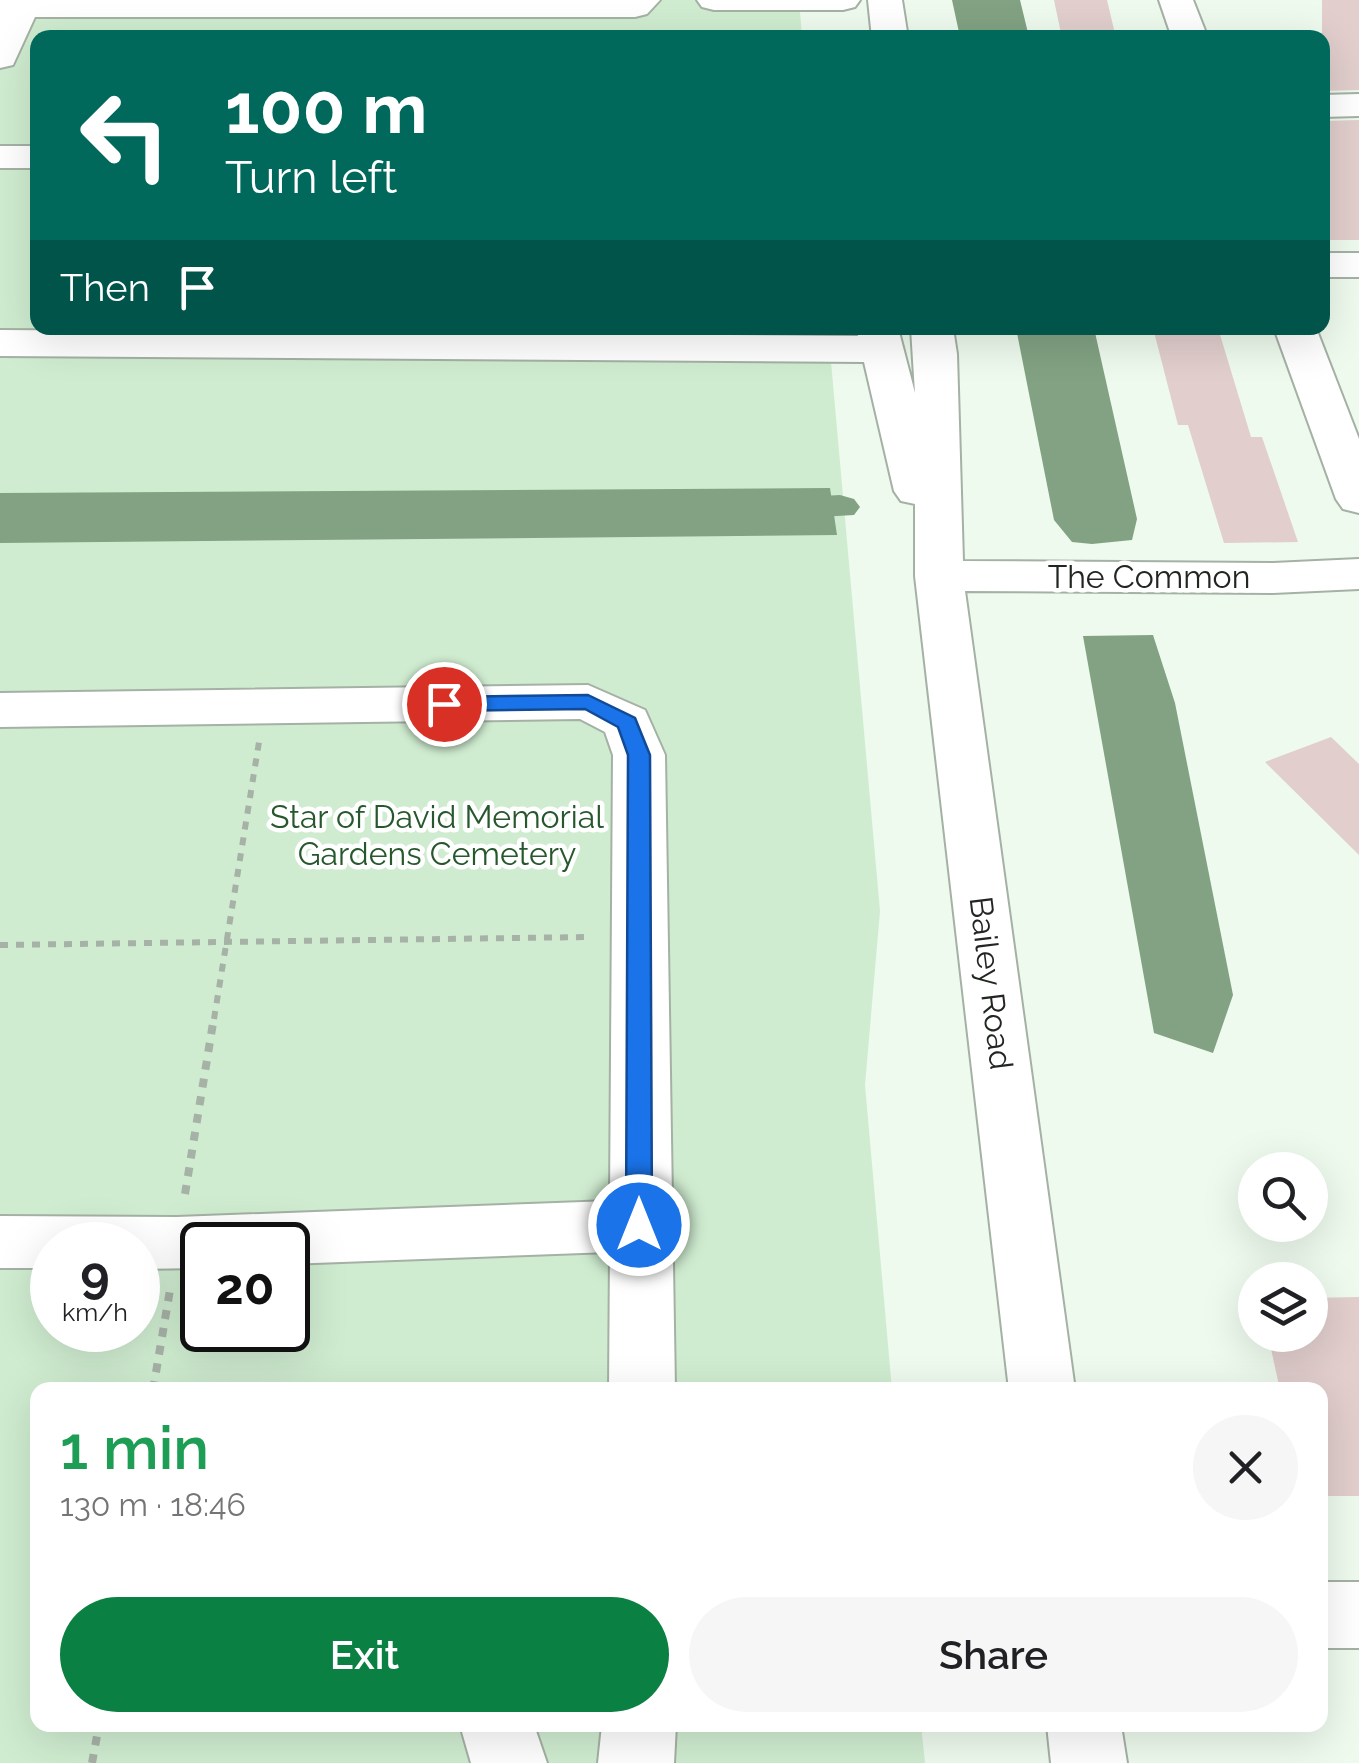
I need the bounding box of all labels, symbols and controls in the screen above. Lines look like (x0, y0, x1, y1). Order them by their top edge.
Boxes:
text: 100 m (225, 67, 428, 149)
icon: left (60, 70, 190, 200)
text: Turn left (225, 151, 397, 204)
icon: arrive (170, 260, 225, 315)
text: Then (60, 265, 150, 310)
street label: The Common (1048, 558, 1250, 595)
pin (402, 662, 487, 747)
icon: arrive (417, 677, 472, 732)
park label: Star of David Memorial Gardens Cemetery (270, 798, 604, 872)
street label: Bailey Road (963, 894, 1020, 1072)
map controls (1238, 1152, 1328, 1352)
button: search (1238, 1152, 1328, 1242)
position arrow (587, 1173, 691, 1277)
speed limit sign: 20 (180, 1222, 310, 1352)
text: 9 (80, 1245, 110, 1304)
button: layers (1238, 1262, 1328, 1352)
text: km/h (62, 1297, 128, 1327)
text: 1 min (60, 1413, 209, 1483)
button: close (1193, 1415, 1298, 1520)
text: 130 m · 18:46 (60, 1486, 246, 1523)
button: Exit (60, 1597, 669, 1712)
button: Share (689, 1597, 1298, 1712)

